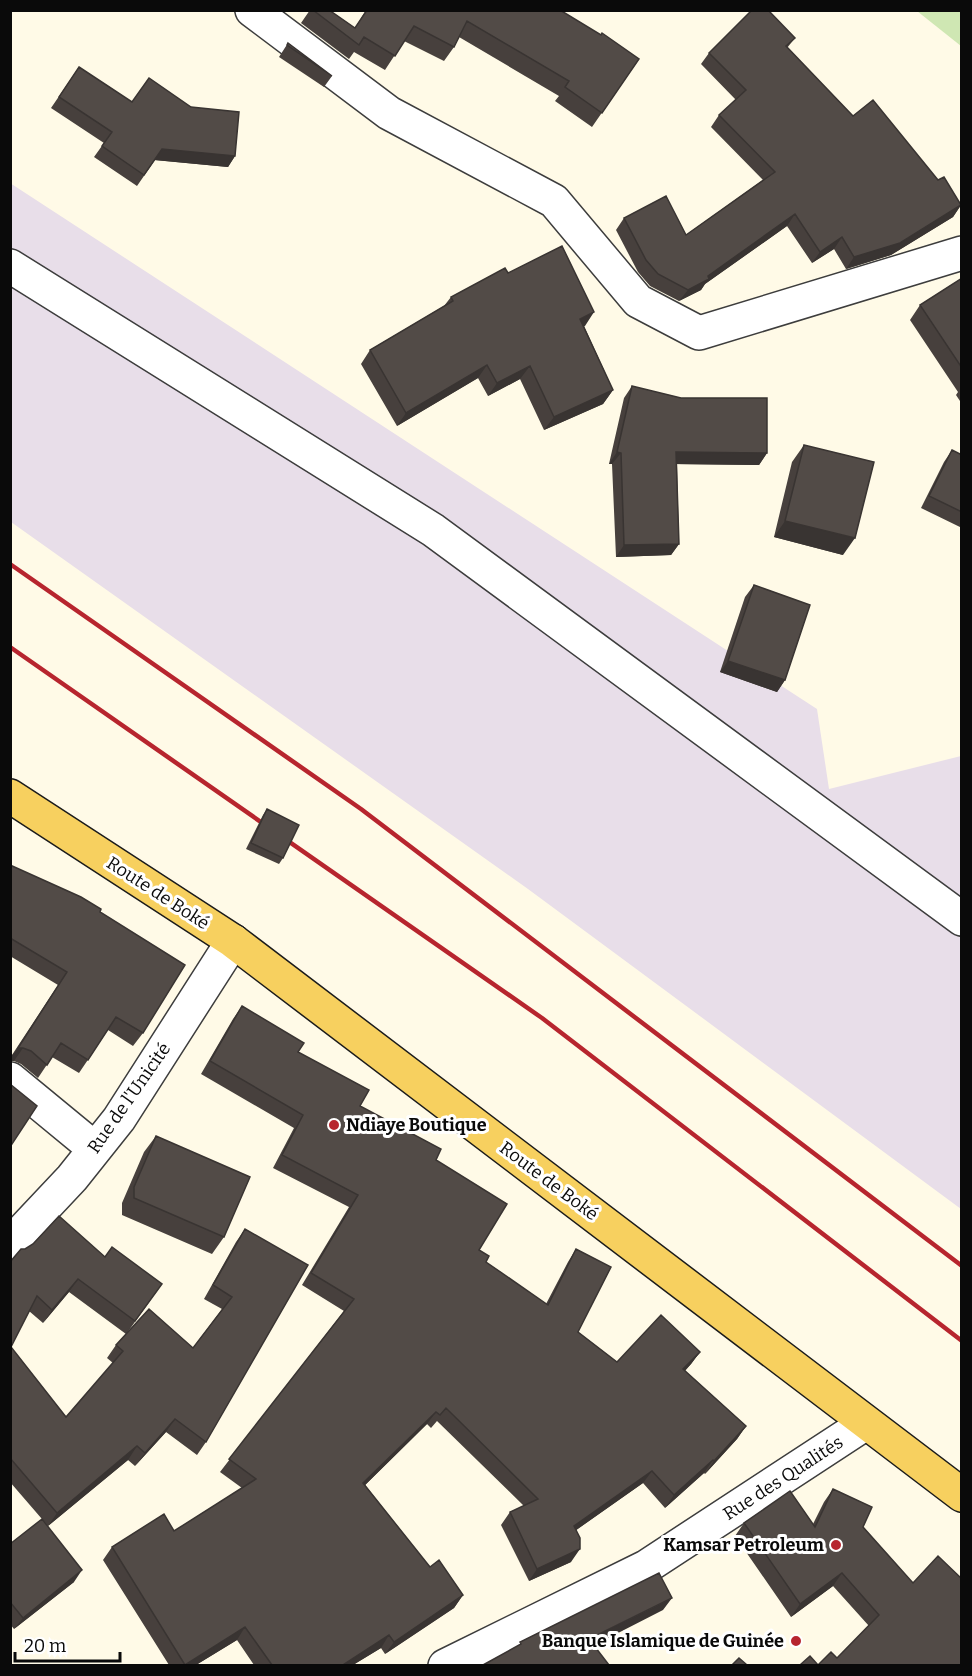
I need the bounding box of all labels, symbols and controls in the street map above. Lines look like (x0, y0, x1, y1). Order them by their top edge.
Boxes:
street label: Route de Boké (103, 852, 213, 934)
street label: Rue de l'Unicité (83, 1038, 175, 1158)
place label: Ndiaye Boutique (346, 1114, 487, 1136)
marker: Ndiaye Boutique (327, 1118, 341, 1132)
street label: Route de Boké (495, 1137, 603, 1225)
street label: Rue des Qualités (719, 1431, 847, 1525)
place label: Kamsar Petroleum (663, 1534, 824, 1556)
marker: Kamsar Petroleum (829, 1538, 843, 1552)
scale bar (15, 1625, 120, 1663)
place label: Banque Islamique de Guinée (542, 1630, 784, 1652)
marker: Banque Islamique de Guinée (789, 1634, 803, 1648)
text: 20 m (24, 1635, 66, 1657)

